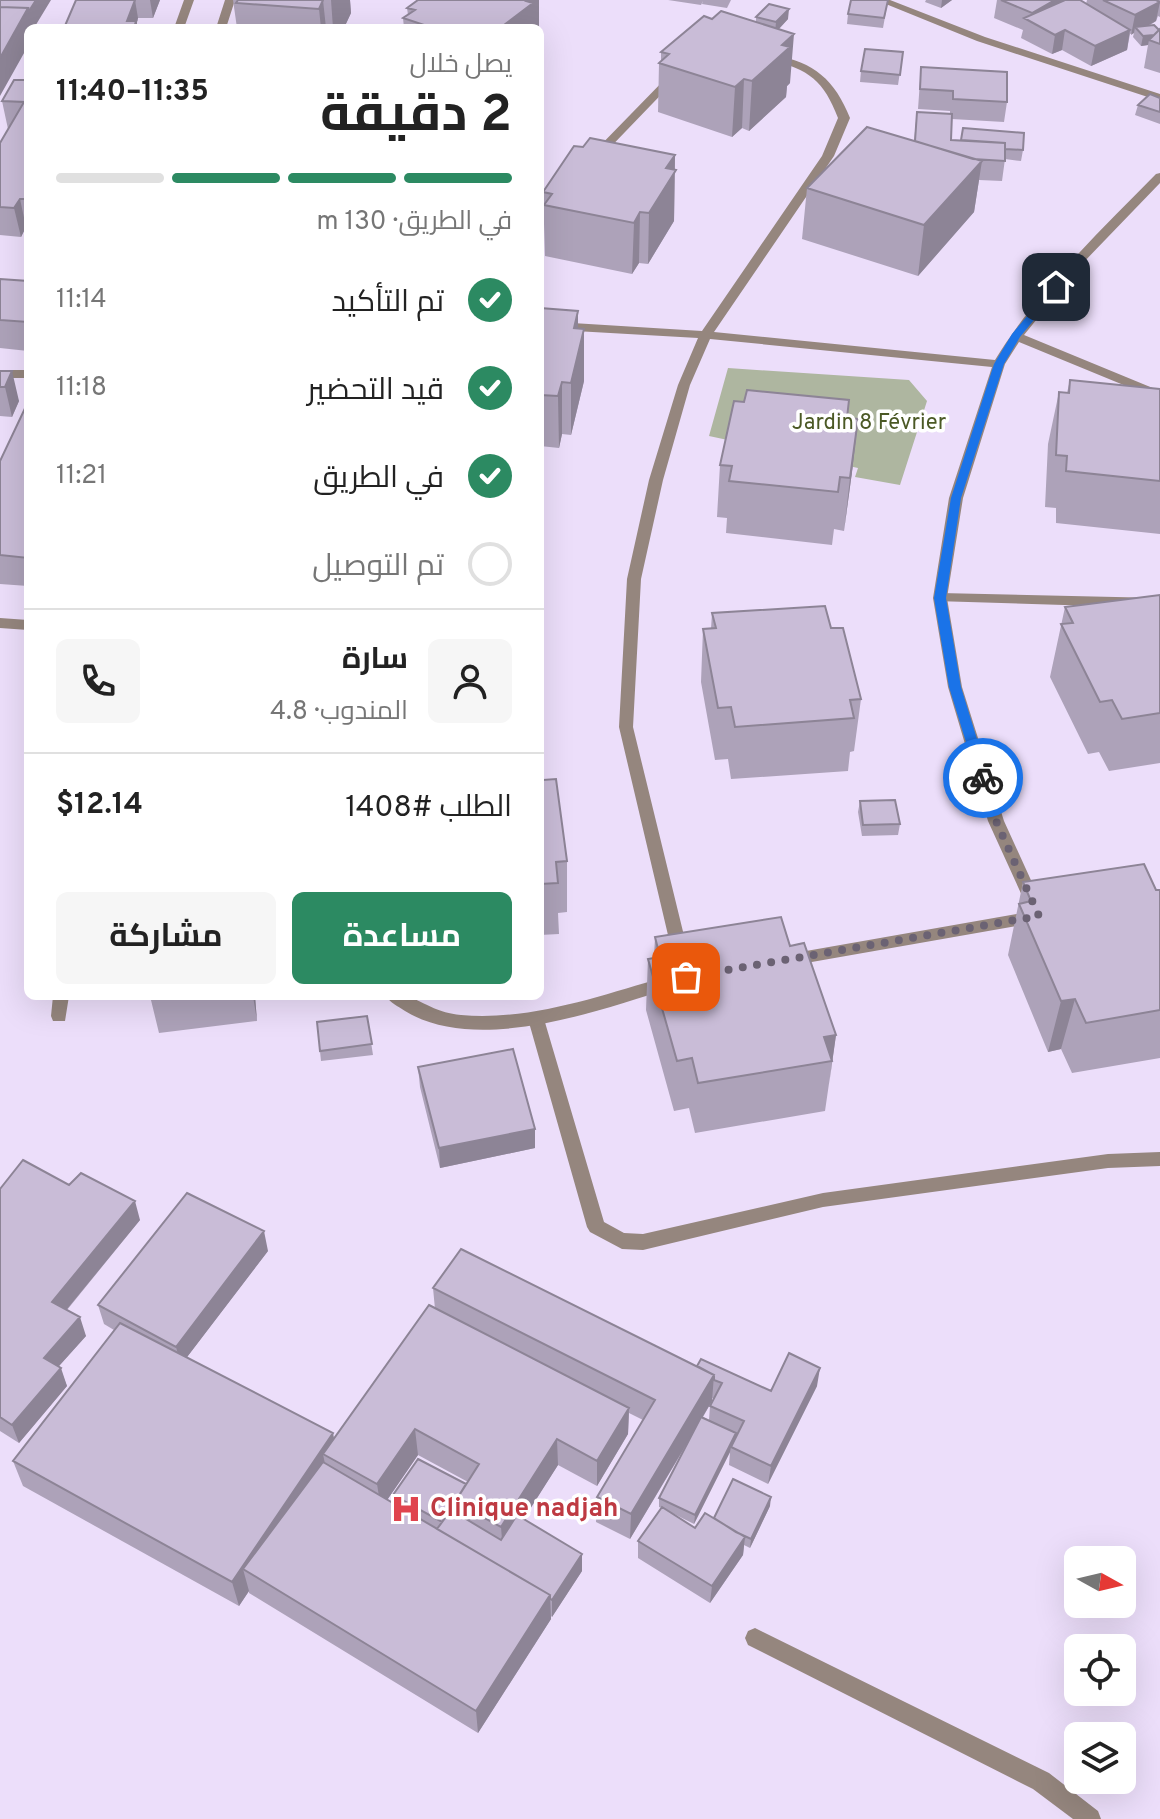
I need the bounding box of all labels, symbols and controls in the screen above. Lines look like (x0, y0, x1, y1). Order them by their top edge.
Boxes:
text: يصل خلال (409, 49, 512, 82)
text: 11:35–11:40 (56, 74, 209, 111)
text: 2 دقيقة (320, 84, 512, 150)
text: في الطريق · 130 m (316, 206, 512, 239)
pin (1022, 253, 1090, 321)
icon: home (1034, 265, 1078, 309)
icon: check (468, 278, 512, 322)
text: 11:14 (56, 284, 107, 317)
text: تم التأكيد (332, 285, 444, 322)
icon: check (468, 366, 512, 410)
text: 11:18 (56, 372, 107, 405)
text: قيد التحضير (307, 373, 444, 410)
park label: Jardin 8 Février (792, 410, 947, 437)
icon: check (468, 454, 512, 498)
text: 11:21 (56, 460, 107, 493)
text: في الطريق (313, 461, 444, 498)
text: تم التوصيل (312, 549, 444, 586)
button: phone (56, 639, 140, 723)
button: person (428, 639, 512, 723)
text: سارة (342, 642, 408, 679)
text: المندوب · 4.8 (270, 696, 408, 729)
courier (943, 738, 1023, 818)
icon: bike (961, 756, 1005, 800)
text: $12.14 (56, 787, 143, 824)
text: الطلب #1408 (345, 790, 512, 827)
button: مشاركة (56, 892, 276, 984)
button: مساعدة (292, 892, 512, 984)
pin (652, 943, 720, 1011)
icon: bag (664, 955, 708, 999)
hospital icon: Clinique nadjah (389, 1492, 423, 1526)
place label: Clinique nadjah (430, 1493, 618, 1526)
north arrow (1064, 1546, 1136, 1618)
map controls (1064, 1546, 1136, 1794)
button: locate (1064, 1634, 1136, 1706)
button: layers (1064, 1722, 1136, 1794)

